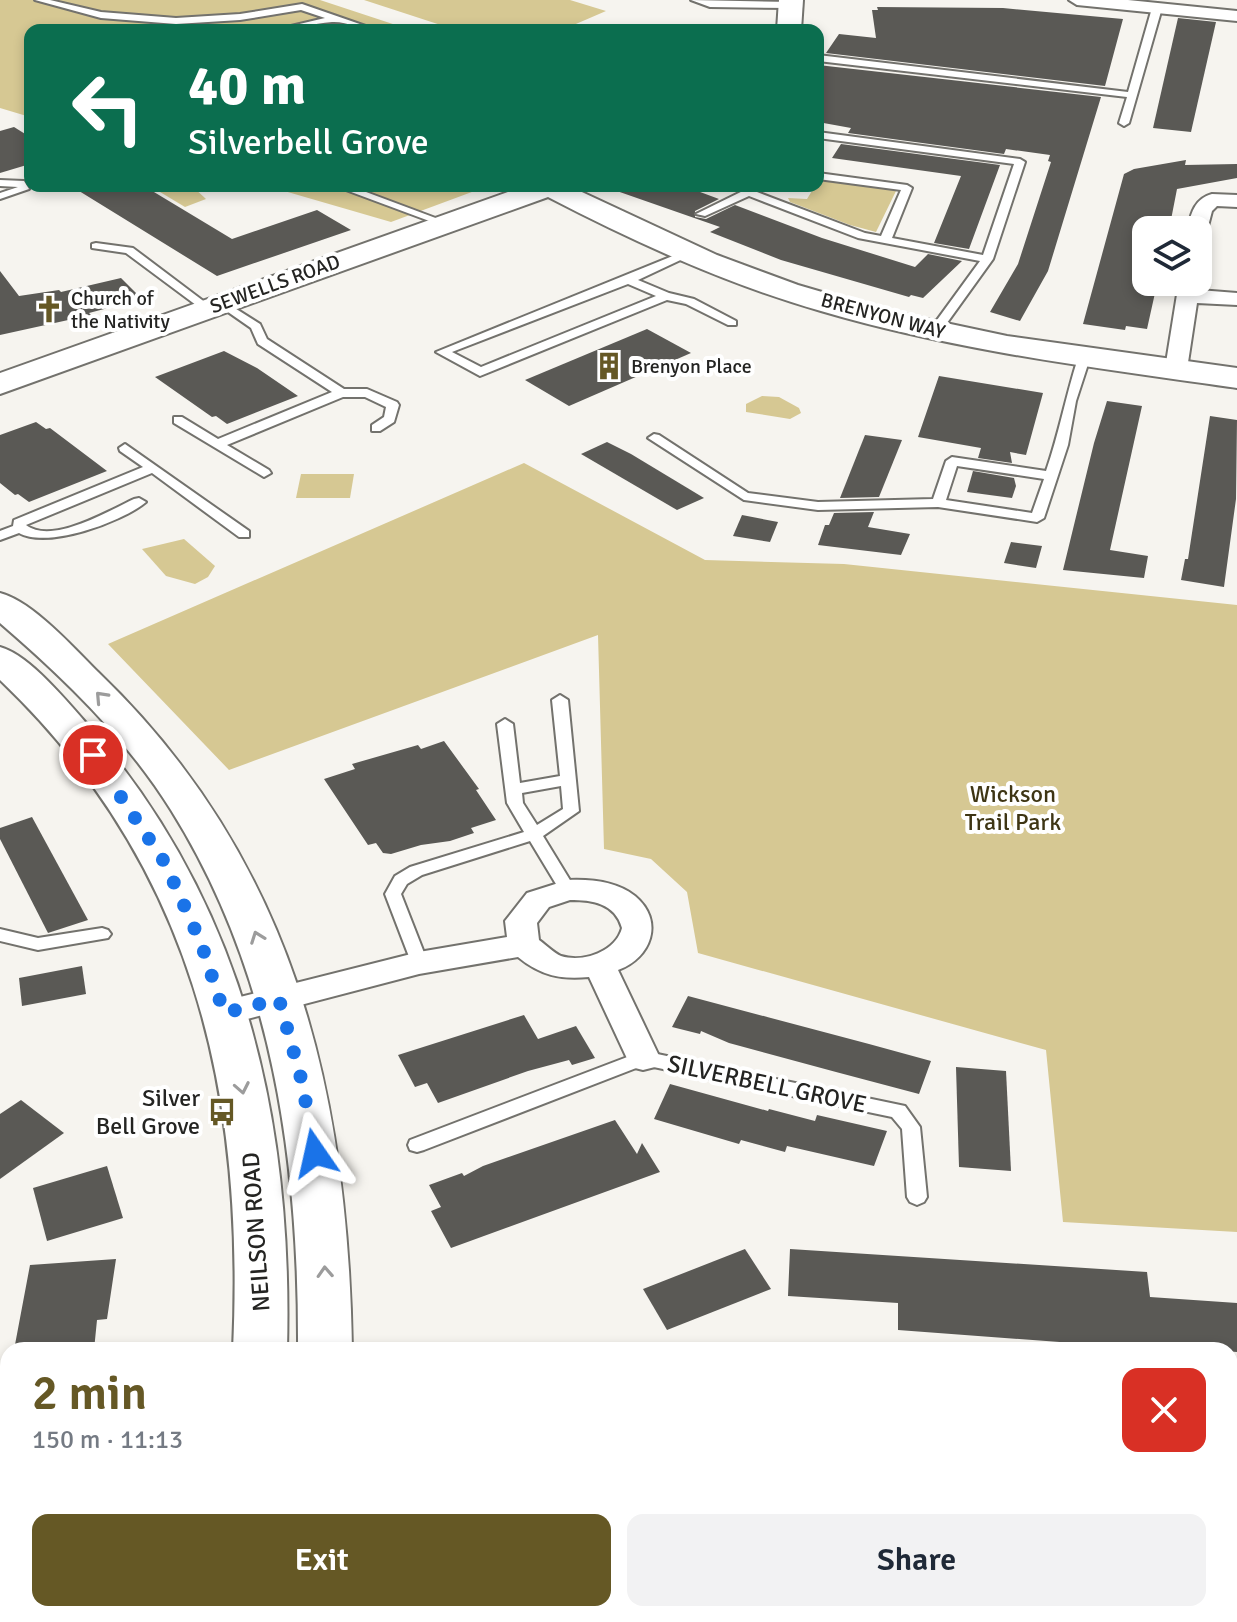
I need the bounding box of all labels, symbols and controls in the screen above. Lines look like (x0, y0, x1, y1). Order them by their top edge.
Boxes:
text: 40 m (188, 51, 306, 120)
icon: left (56, 56, 160, 160)
text: Silverbell Grove (188, 120, 429, 165)
map controls (1132, 216, 1212, 296)
button: layers (1132, 216, 1212, 296)
street label: SEWELLS ROAD (207, 249, 343, 319)
place label: Church of the Nativity (71, 286, 170, 334)
street label: BRENYON WAY (818, 287, 948, 345)
church icon: Church of the Nativity (34, 294, 64, 324)
building icon: Brenyon Place (594, 351, 624, 381)
place label: Brenyon Place (631, 354, 752, 379)
one-way arrow (96, 692, 110, 706)
pin (59, 721, 127, 789)
icon: arrive (71, 733, 115, 777)
park label: Wickson Trail Park (965, 779, 1061, 837)
one-way arrow (250, 930, 267, 944)
street label: SILVERBELL GROVE (665, 1048, 869, 1120)
one-way arrow (233, 1081, 250, 1095)
place label: Silver Bell Grove (96, 1083, 200, 1141)
bus stop icon: Silver Bell Grove (207, 1097, 237, 1127)
position arrow (273, 1111, 357, 1195)
street label: NEILSON ROAD (235, 1151, 277, 1313)
one-way arrow (316, 1265, 333, 1278)
text: 2 min (32, 1364, 147, 1423)
button: close (1122, 1368, 1206, 1452)
text: 150 m · 11:13 (32, 1424, 183, 1456)
button: Exit (32, 1514, 611, 1606)
button: Share (627, 1514, 1206, 1606)

